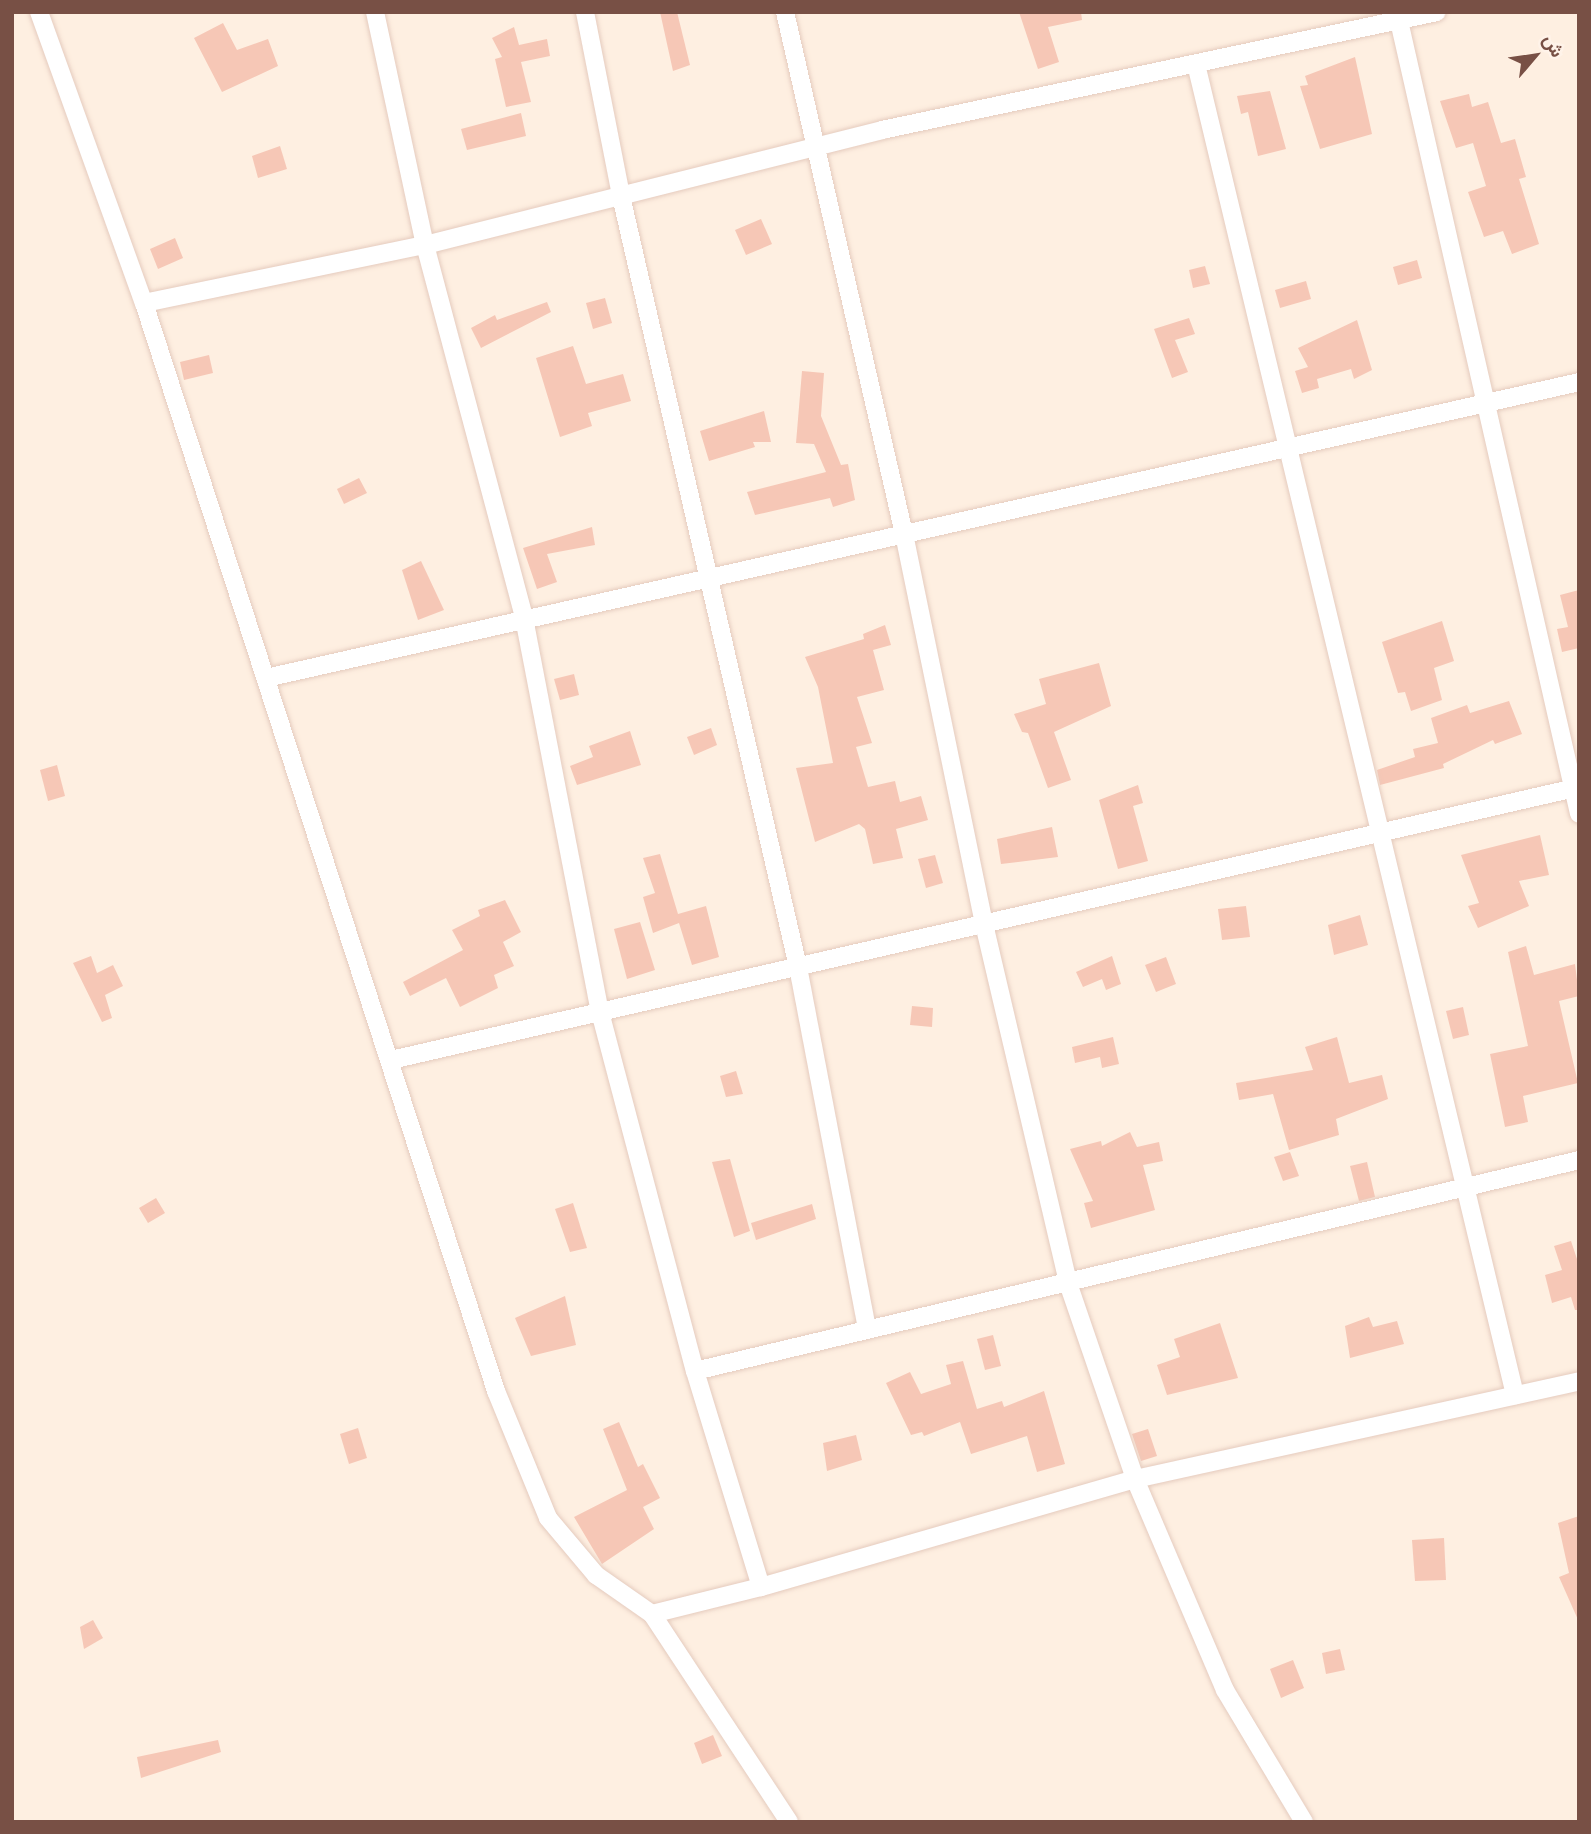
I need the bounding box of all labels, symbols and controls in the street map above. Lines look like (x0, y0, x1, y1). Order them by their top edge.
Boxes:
north arrow (1500, 21, 1570, 91)
text: ش (1537, 30, 1570, 62)

